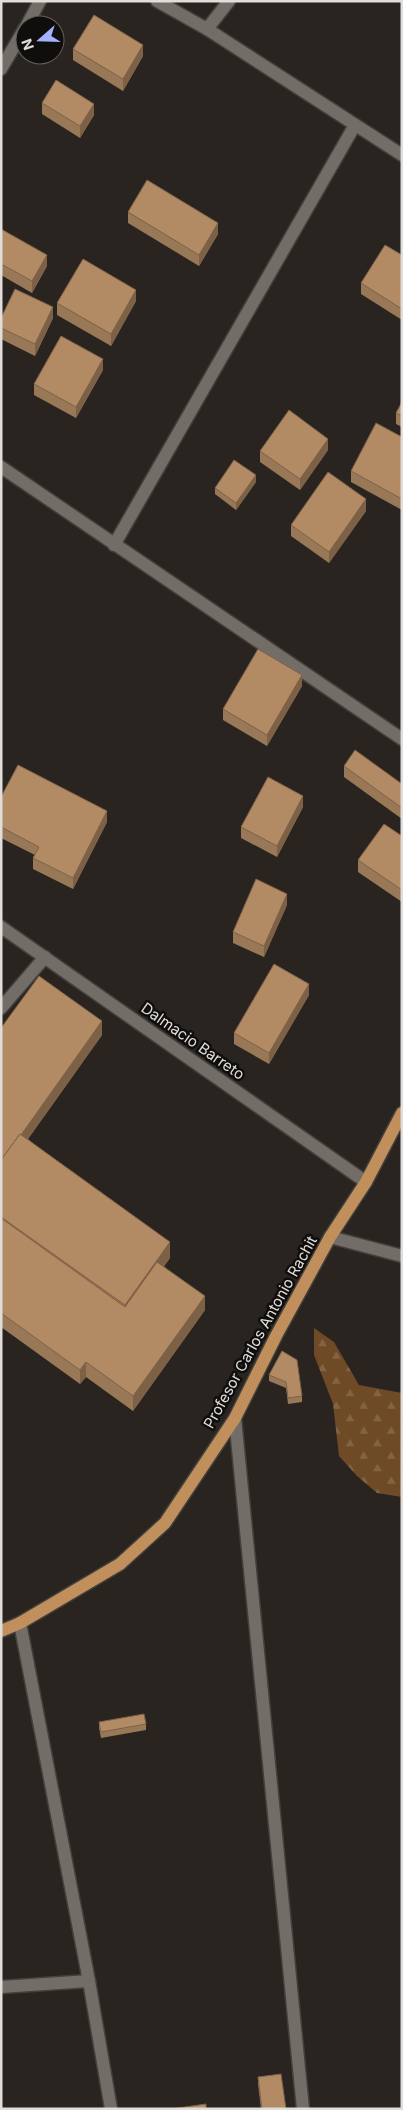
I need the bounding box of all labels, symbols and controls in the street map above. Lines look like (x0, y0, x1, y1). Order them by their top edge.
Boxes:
north arrow (15, 15, 65, 65)
text: N (18, 37, 37, 53)
street label: Dalmacio Barreto (138, 998, 248, 1084)
street label: Profesor Carlos Antonio Rachit (199, 1232, 321, 1432)

